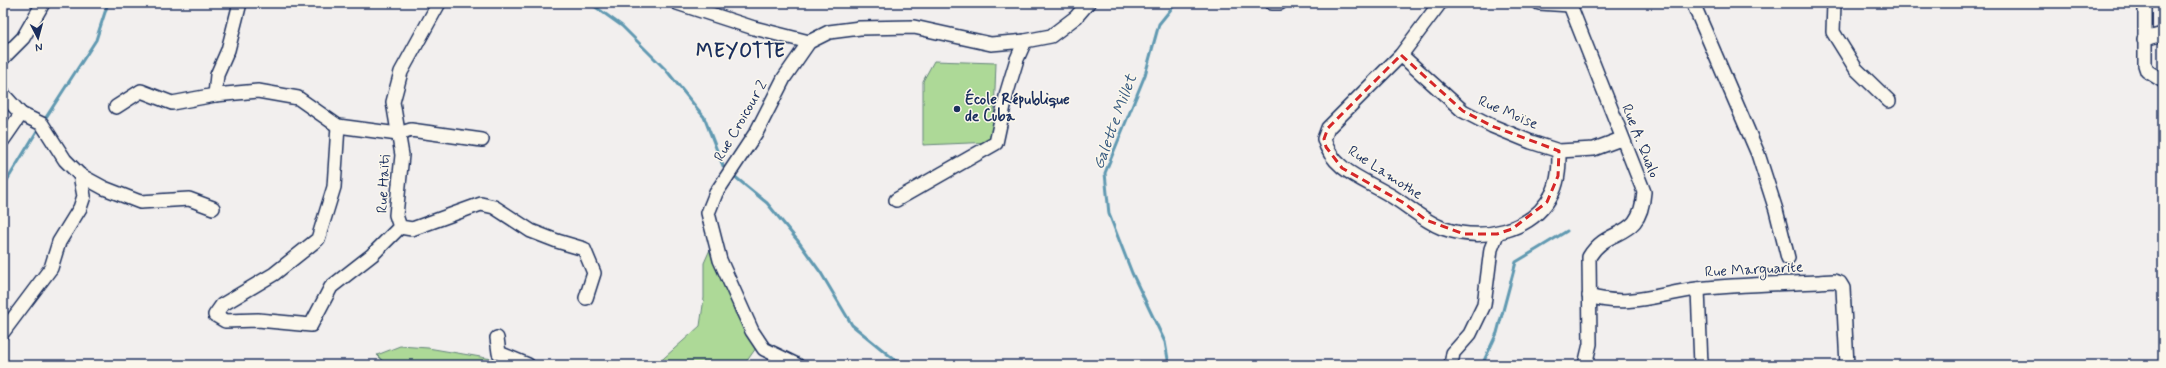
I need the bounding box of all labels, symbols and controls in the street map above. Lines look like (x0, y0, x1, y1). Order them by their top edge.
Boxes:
north arrow (18, 18, 58, 58)
district label: MEYOTTE (696, 39, 786, 64)
text: N (35, 40, 43, 54)
water label: Galette Millet (1088, 70, 1142, 172)
street label: Rue Croicour 2 (710, 77, 772, 165)
place label: École République de Cuba (965, 88, 1070, 127)
street label: Rue Moïse (1475, 91, 1541, 135)
street label: Rue A. Qualo (1616, 101, 1664, 181)
marker: École République de Cuba (952, 104, 962, 114)
street label: Rue Lamothe (1344, 141, 1426, 205)
street label: Rue Haïti (372, 154, 396, 214)
street label: Rue Marguarite (1704, 257, 1804, 284)

